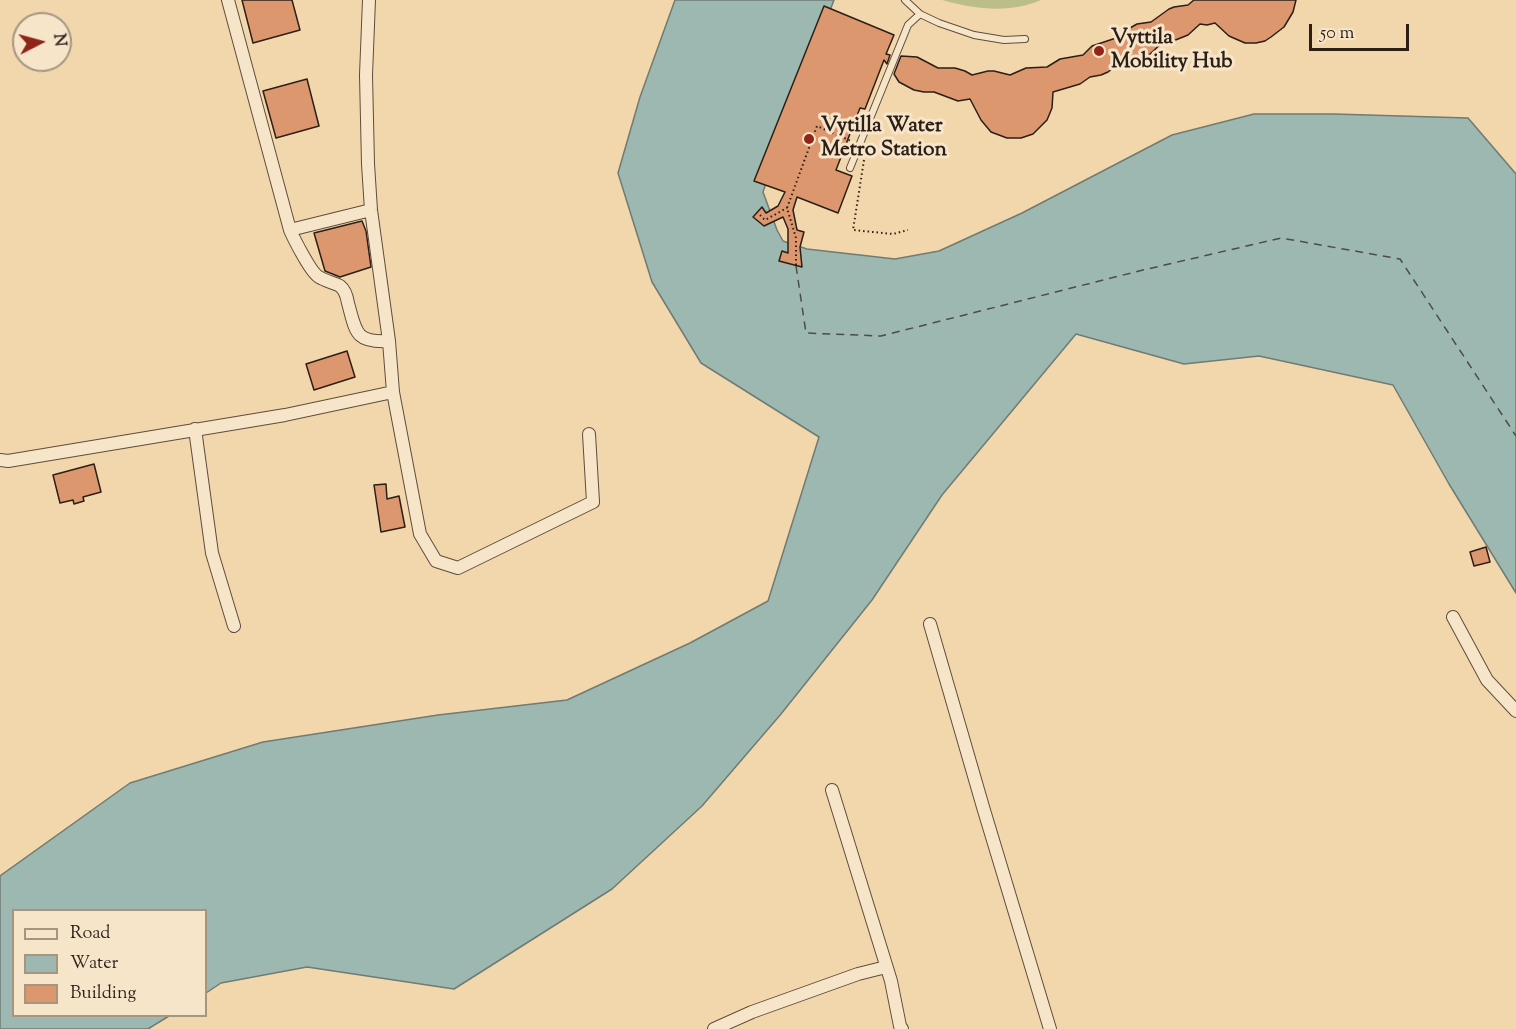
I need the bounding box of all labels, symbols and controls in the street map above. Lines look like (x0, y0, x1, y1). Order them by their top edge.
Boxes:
north arrow (12, 12, 72, 72)
scale bar (1312, 12, 1412, 50)
text: 50 m (1320, 21, 1354, 47)
place label: Vyttila Mobility Hub (1111, 26, 1233, 76)
text: N (46, 33, 71, 48)
marker: Vyttila Mobility Hub (1092, 44, 1106, 58)
place label: Vytilla Water Metro Station (821, 114, 947, 164)
marker: Vytilla Water Metro Station (802, 132, 816, 146)
legend (12, 909, 207, 1017)
text: Road (70, 921, 110, 947)
text: Water (70, 951, 118, 977)
text: Building (70, 981, 136, 1007)

